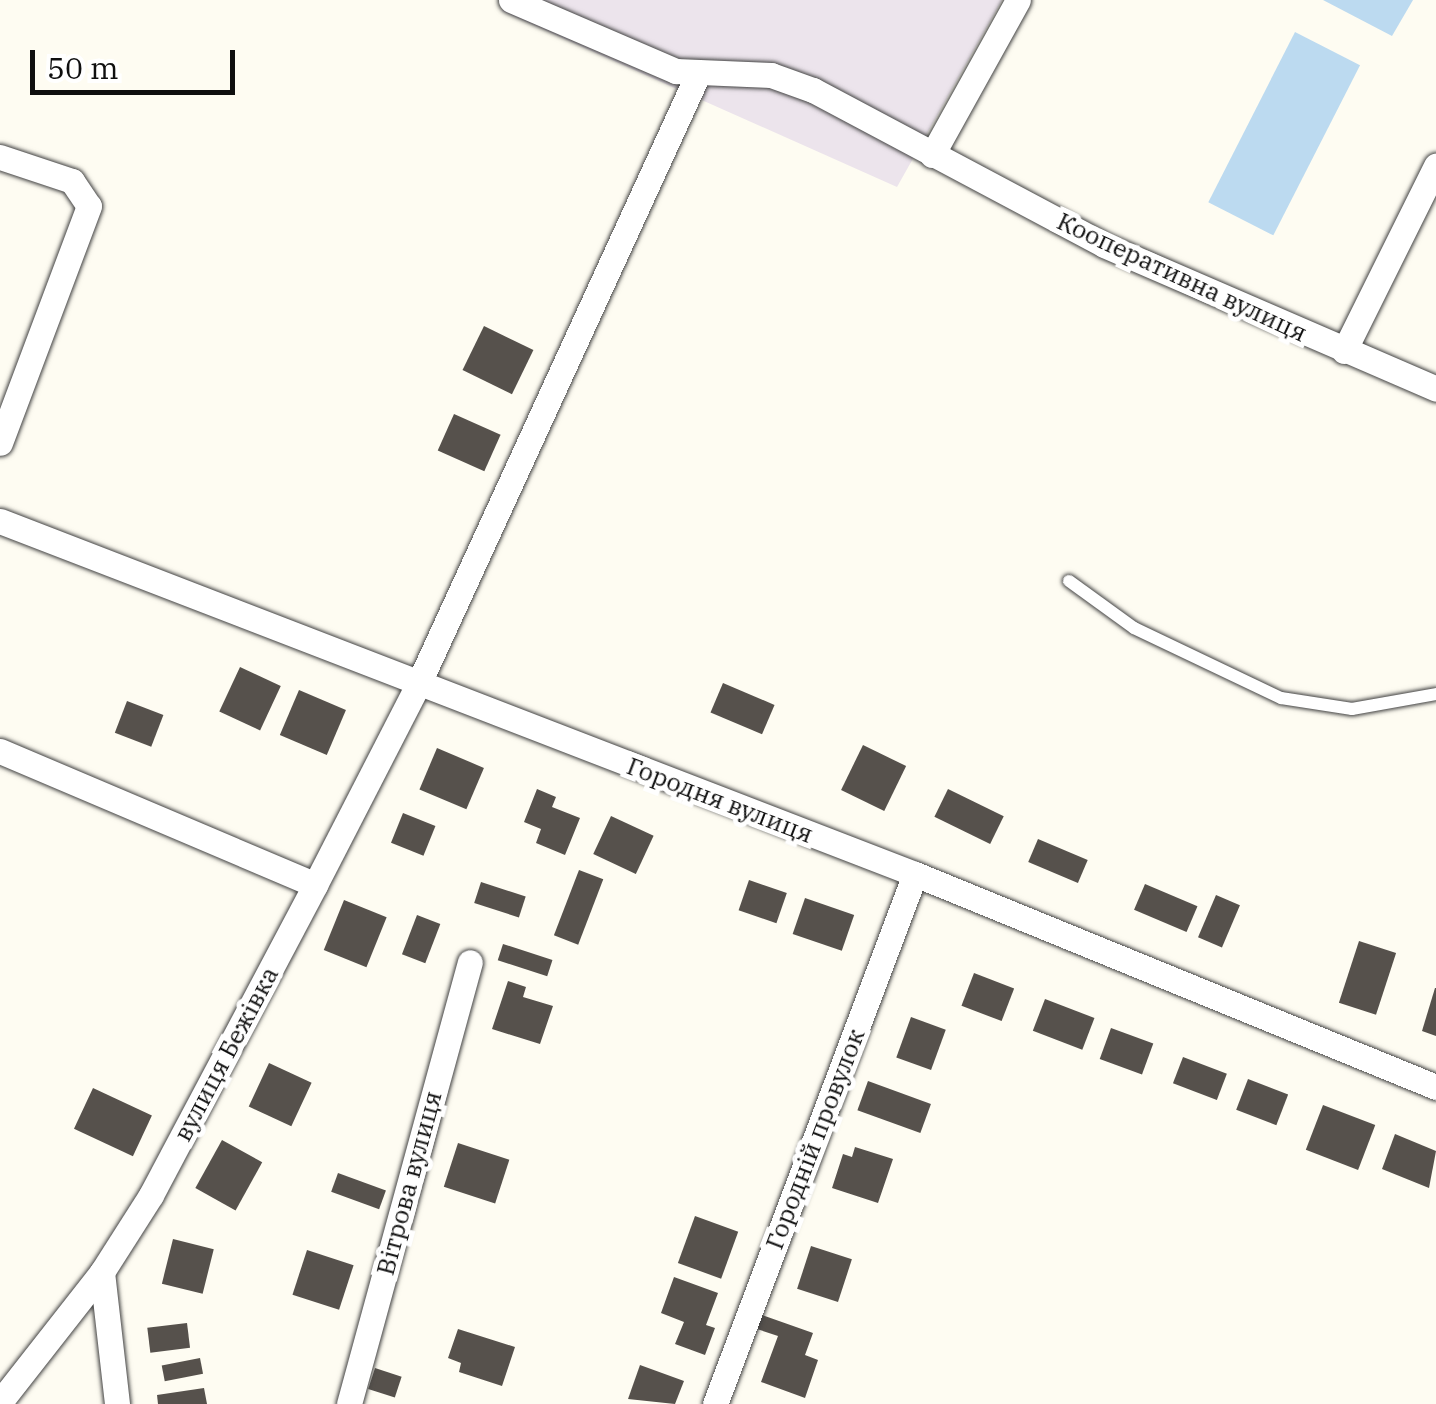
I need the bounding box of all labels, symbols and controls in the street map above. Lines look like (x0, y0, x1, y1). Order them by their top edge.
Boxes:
scale bar (35, 30, 240, 92)
text: 50 m (47, 48, 119, 87)
street label: Кооперативна вулиця (1052, 206, 1312, 348)
street label: Городня вулиця (623, 751, 817, 849)
street label: вулиця Бежівка (167, 962, 285, 1146)
street label: Городній провулок (759, 1024, 871, 1254)
street label: Вітрова вулиця (370, 1088, 448, 1278)

